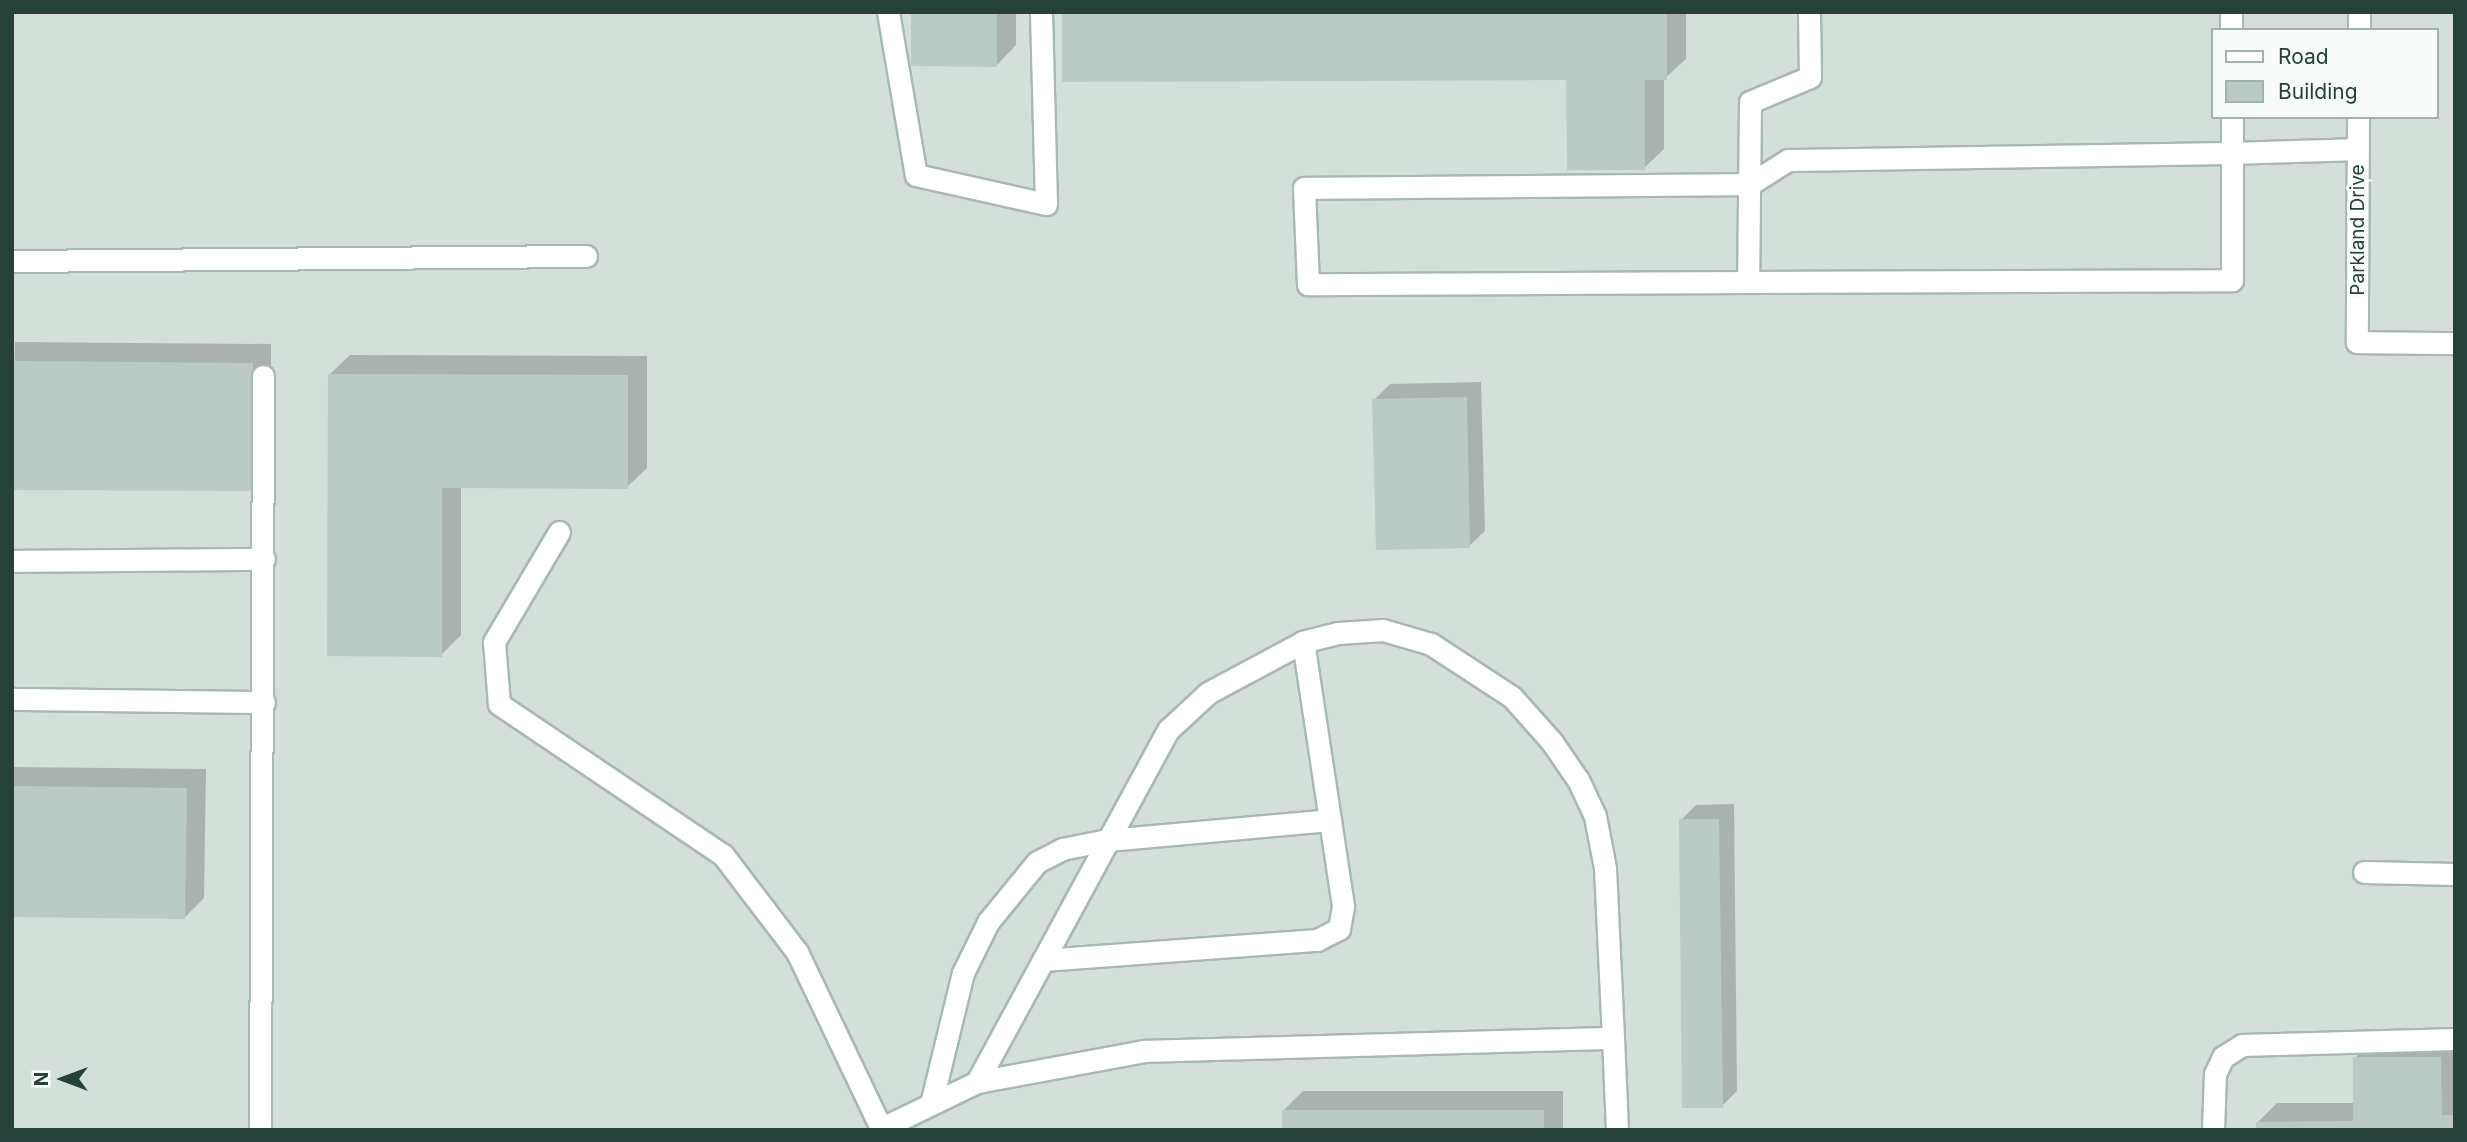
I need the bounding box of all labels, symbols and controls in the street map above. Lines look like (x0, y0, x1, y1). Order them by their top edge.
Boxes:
legend (2212, 28, 2439, 119)
text: Road (2278, 44, 2329, 69)
text: Building (2278, 79, 2358, 104)
street label: Parkland Drive (2347, 164, 2369, 296)
north arrow (28, 1044, 98, 1114)
text: N (30, 1072, 53, 1086)

